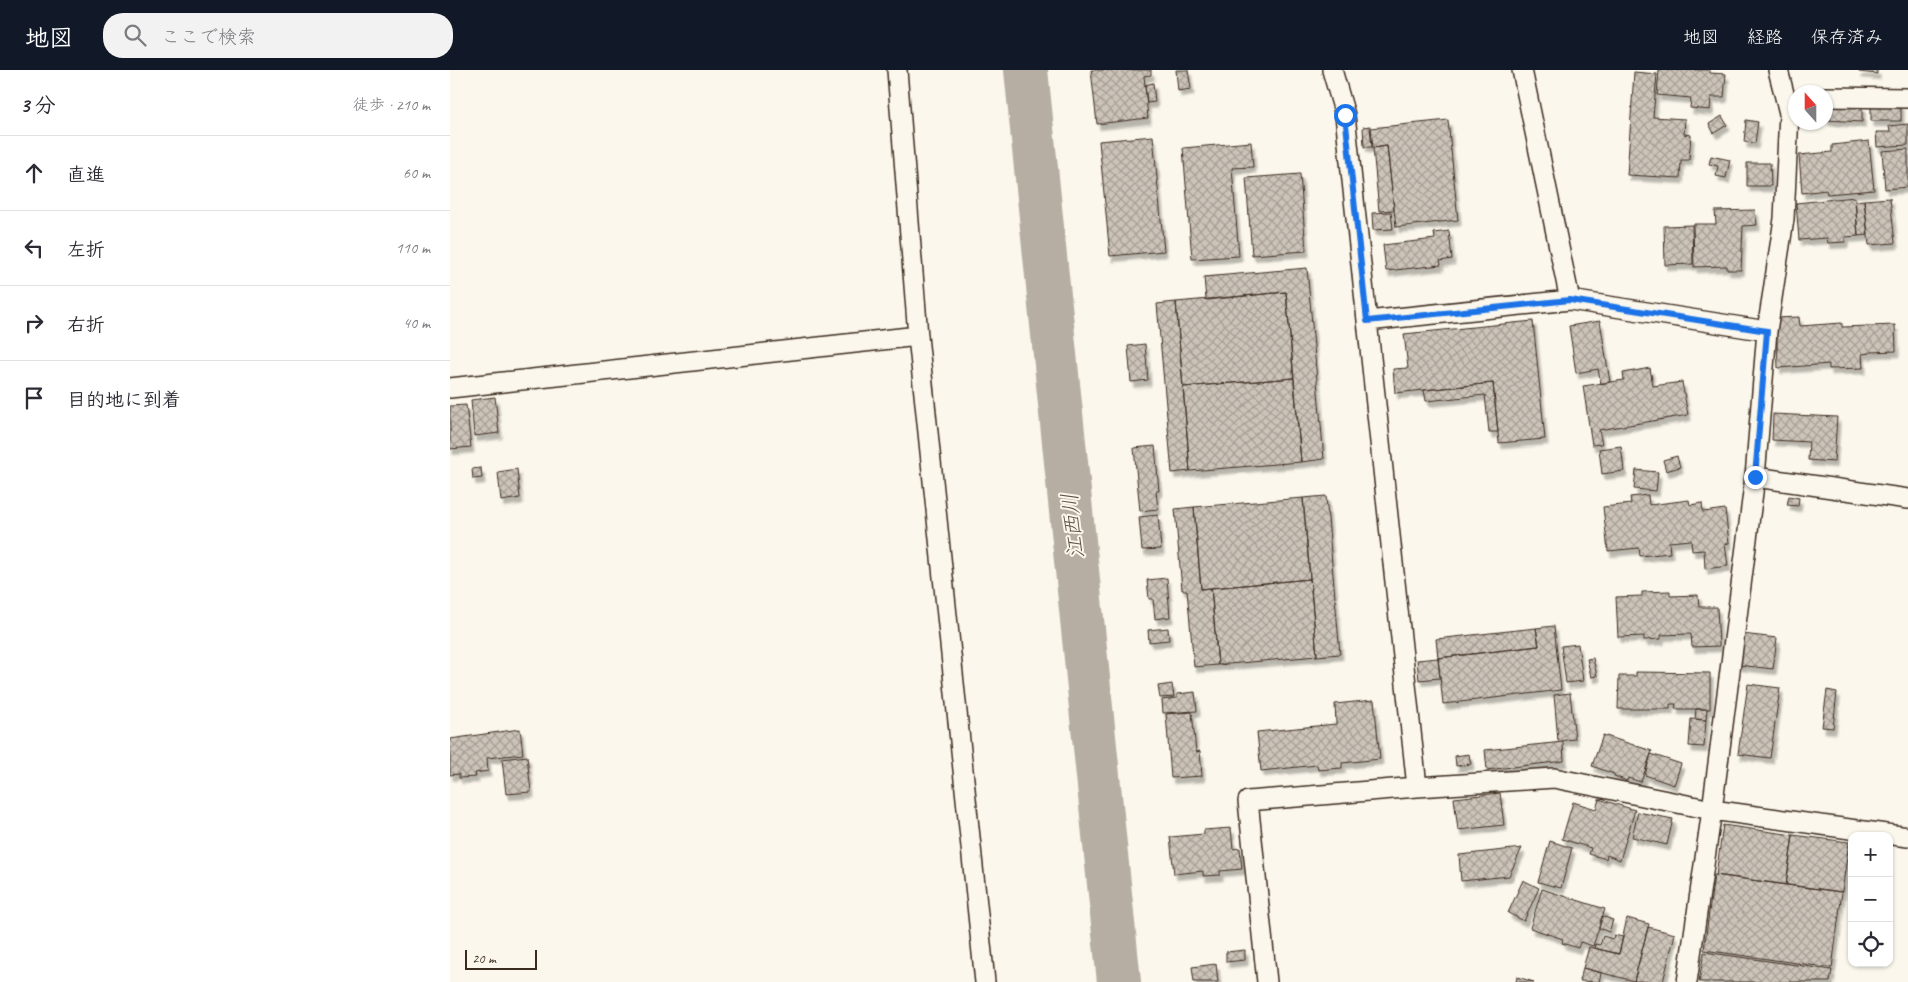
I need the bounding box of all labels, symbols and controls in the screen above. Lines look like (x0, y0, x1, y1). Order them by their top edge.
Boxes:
search box (103, 13, 453, 58)
icon: search (121, 21, 149, 49)
text: 地図 (25, 23, 73, 53)
text: ここで検索 (161, 25, 256, 49)
text: 地図 (1683, 26, 1719, 48)
text: 経路 (1747, 26, 1783, 48)
text: 保存済み (1811, 26, 1883, 48)
north arrow (1788, 85, 1833, 130)
text: 3 分 (20, 92, 56, 118)
text: 徒歩 · 210 m (353, 95, 430, 115)
route start (1334, 104, 1357, 127)
icon: ahead (20, 159, 48, 187)
text: 直進 (67, 163, 105, 187)
text: 60 m (403, 163, 430, 183)
icon: left (20, 234, 48, 262)
text: 左折 (67, 238, 105, 262)
text: 110 m (396, 238, 430, 258)
icon: right (20, 309, 48, 337)
text: 右折 (67, 313, 105, 337)
text: 40 m (403, 313, 430, 333)
icon: arrive (20, 384, 48, 412)
text: 目的地に到着 (67, 388, 181, 412)
route end (1744, 466, 1767, 489)
water label: 江西川 (1056, 492, 1090, 560)
map controls (1848, 832, 1893, 967)
button: + (1848, 832, 1893, 877)
button: − (1848, 877, 1893, 922)
button: locate (1848, 922, 1893, 967)
scale bar (465, 947, 538, 970)
text: 20 m (472, 950, 496, 967)

